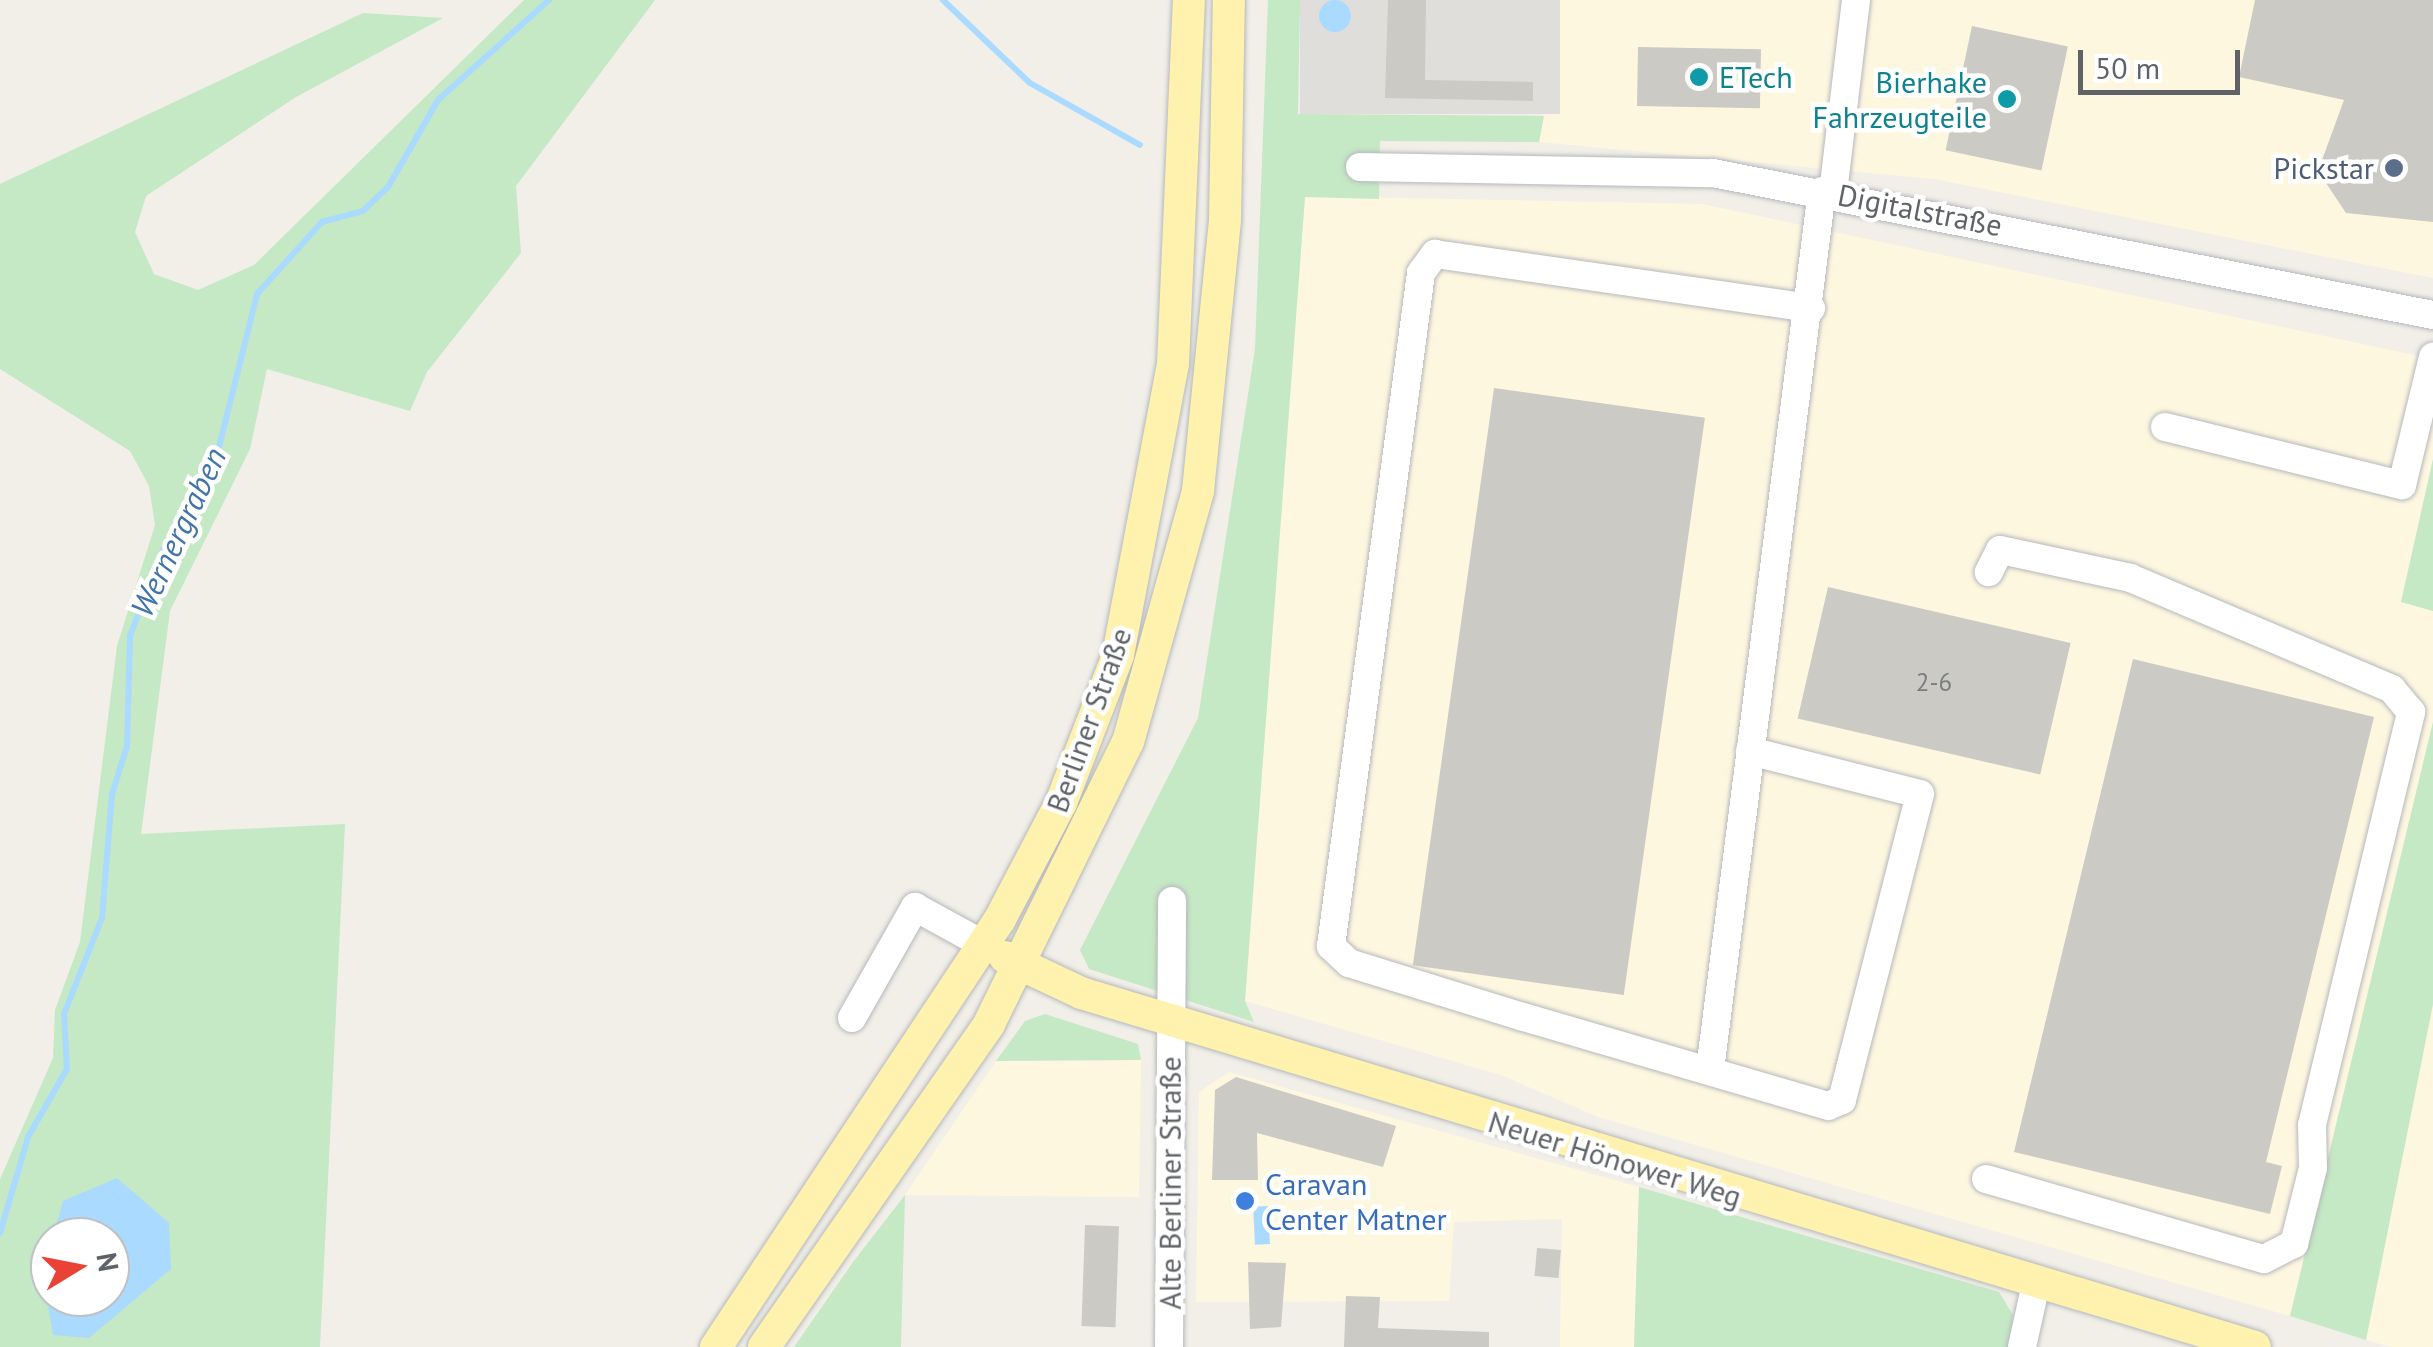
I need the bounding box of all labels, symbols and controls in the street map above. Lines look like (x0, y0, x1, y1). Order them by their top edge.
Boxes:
scale bar (2083, 30, 2246, 92)
text: 50 m (2095, 48, 2160, 87)
place label: ETech (1719, 59, 1793, 95)
place label: Bierhake Fahrzeugteile (1812, 64, 1987, 134)
marker: ETech (1688, 66, 1710, 88)
marker: Bierhake Fahrzeugteile (1996, 88, 2018, 110)
place label: Pickstar (2273, 150, 2374, 186)
marker: Pickstar (2383, 157, 2405, 179)
street label: Digitalstraße (1835, 176, 2005, 244)
water label: Wernergraben (122, 441, 234, 623)
street label: Berliner Straße (1039, 623, 1139, 817)
house number: 2-6 (1916, 667, 1952, 697)
street label: Alte Berliner Straße (1152, 1056, 1188, 1310)
street label: Neuer Hönower Weg (1484, 1103, 1746, 1215)
place label: Caravan Center Matner (1265, 1166, 1447, 1236)
marker: Caravan Center Matner (1234, 1190, 1256, 1212)
north arrow (30, 1217, 130, 1317)
text: N (88, 1250, 128, 1274)

